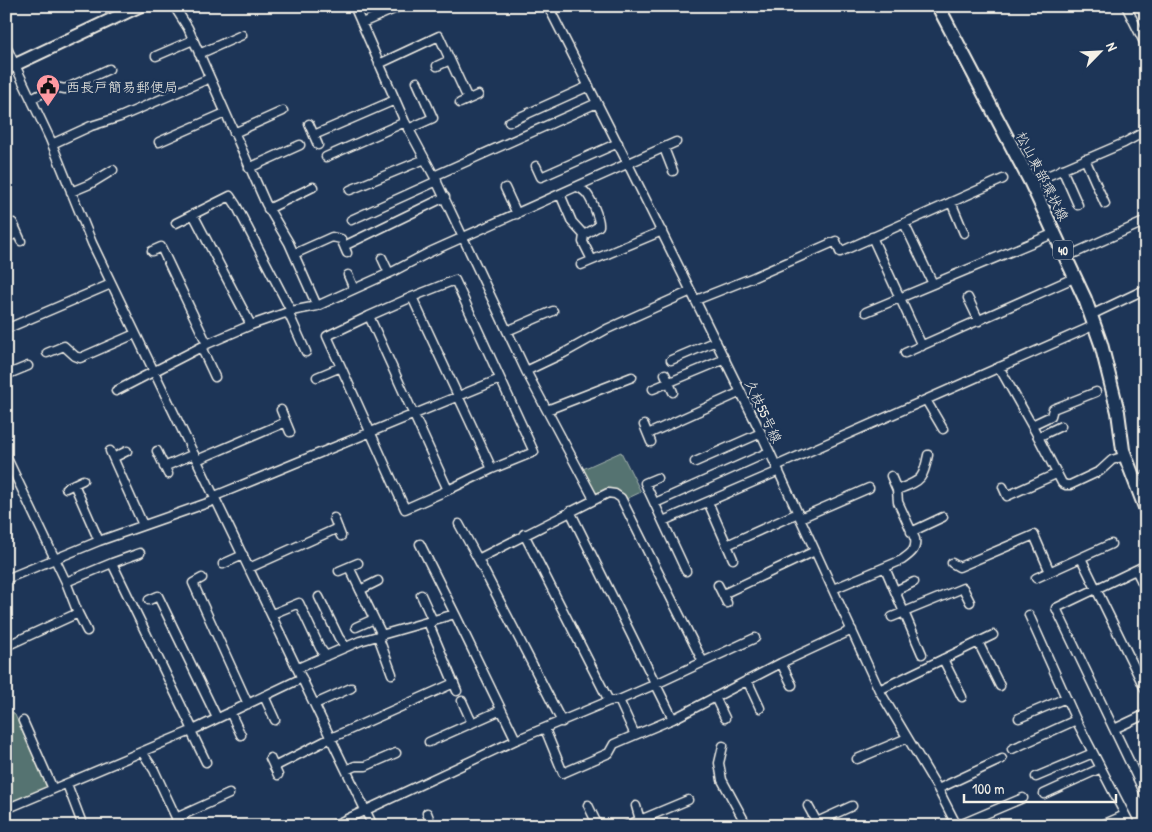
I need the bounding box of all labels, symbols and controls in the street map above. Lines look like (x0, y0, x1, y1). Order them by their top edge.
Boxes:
north arrow (1074, 28, 1124, 78)
text: N (1102, 39, 1123, 54)
public building icon: 西長戸簡易郵便局 (35, 73, 61, 107)
place label: 西長戸簡易郵便局 (66, 77, 178, 96)
street label: 松山東部環状線 (1012, 128, 1074, 224)
road number: 40 (1053, 240, 1073, 260)
street label: 久枝55号線 (741, 376, 787, 446)
scale bar (964, 772, 1117, 804)
text: 100 m (972, 778, 1005, 799)

